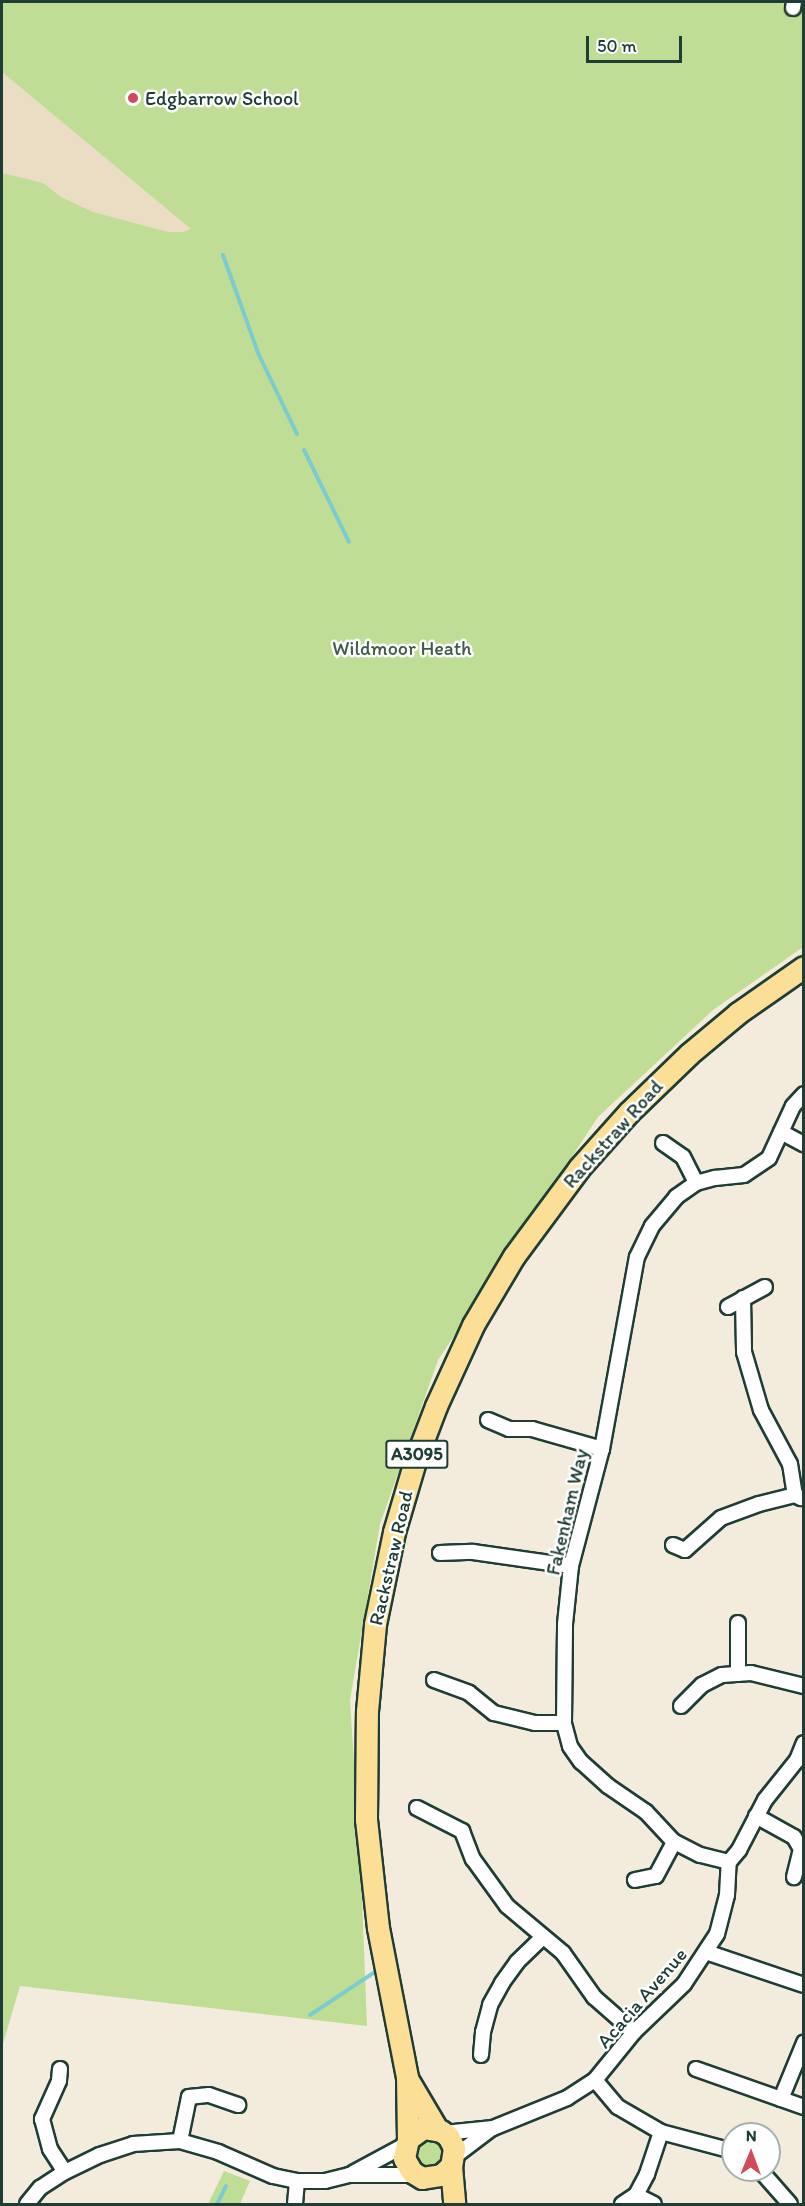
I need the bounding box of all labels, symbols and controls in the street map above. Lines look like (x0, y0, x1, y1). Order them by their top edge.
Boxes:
scale bar (589, 24, 685, 62)
text: 50 m (597, 35, 637, 57)
place label: Edgbarrow School (145, 86, 299, 110)
marker: Edgbarrow School (126, 91, 140, 105)
park label: Wildmoor Heath (332, 636, 472, 660)
street label: Rackstraw Road (558, 1075, 668, 1193)
road number: A3095 (384, 1439, 450, 1469)
street label: Fakenham Way (541, 1447, 593, 1577)
street label: Rackstraw Road (364, 1488, 418, 1628)
street label: Acacia Avenue (592, 1943, 692, 2053)
north arrow (721, 2122, 781, 2182)
text: N (746, 2126, 757, 2145)

